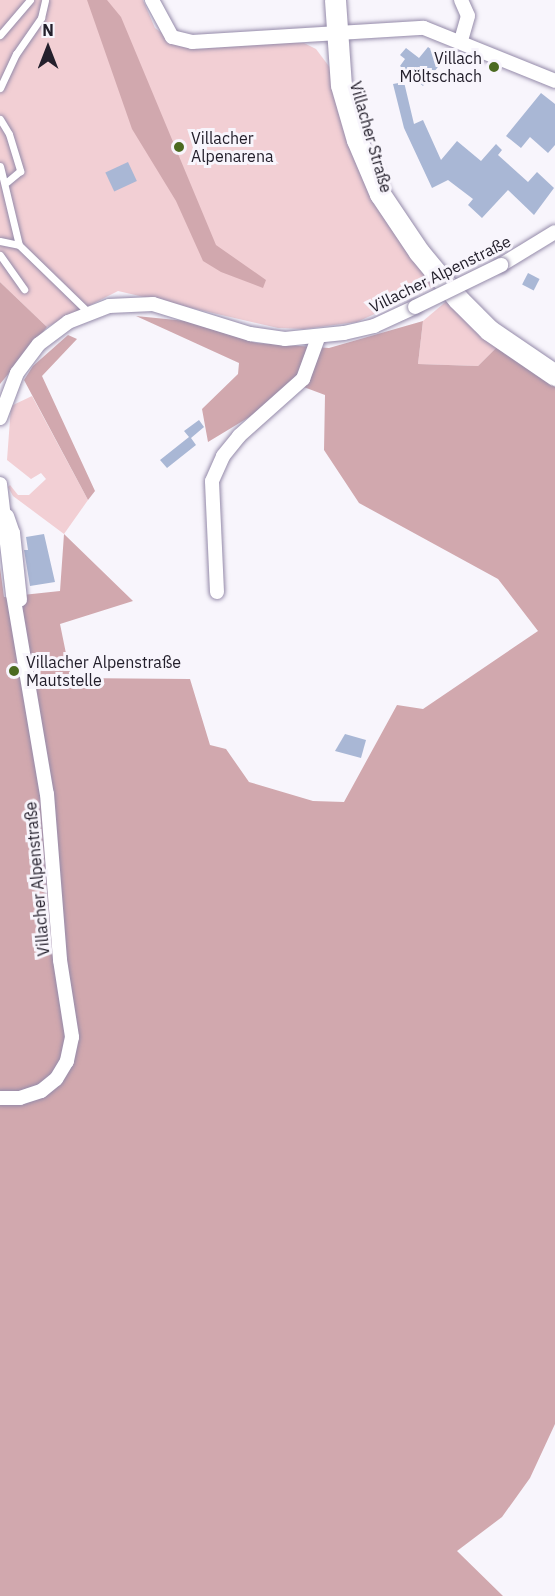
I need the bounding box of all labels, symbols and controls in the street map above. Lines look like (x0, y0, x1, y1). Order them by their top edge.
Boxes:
north arrow (18, 18, 78, 78)
text: N (42, 20, 54, 40)
place label: Villach Möltschach (400, 48, 482, 86)
marker: Villach Möltschach (487, 60, 501, 74)
street label: Villacher Straße (346, 79, 396, 195)
place label: Villacher Alpenarena (191, 128, 274, 166)
marker: Villacher Alpenarena (172, 140, 186, 154)
street label: Villacher Alpenstraße (366, 231, 514, 317)
place label: Villacher Alpenstraße Mautstelle (26, 652, 181, 690)
marker: Villacher Alpenstraße Mautstelle (7, 664, 21, 678)
street label: Villacher Alpenstraße (21, 801, 53, 957)

